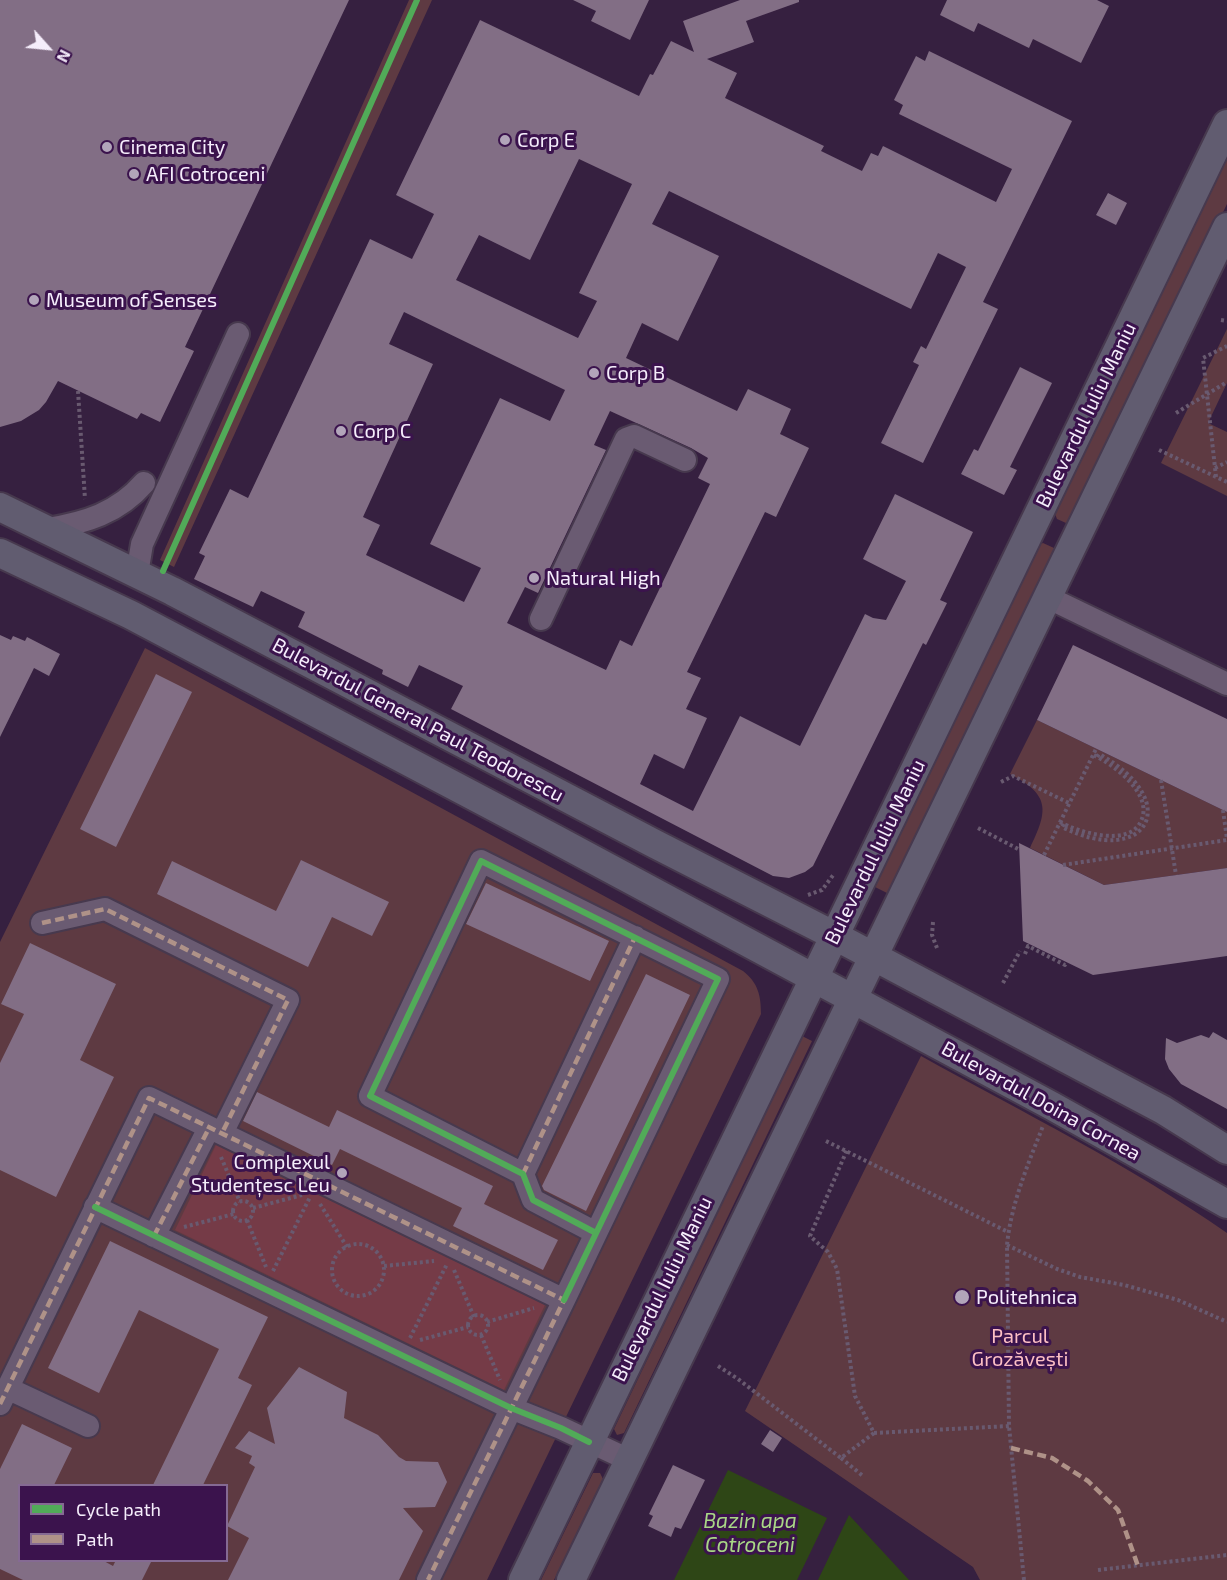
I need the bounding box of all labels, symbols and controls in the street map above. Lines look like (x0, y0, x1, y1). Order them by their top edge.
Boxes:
north arrow (18, 18, 78, 78)
text: N (53, 47, 76, 66)
place label: Corp E (517, 128, 575, 152)
marker: Corp E (498, 133, 512, 147)
place label: Cinema City (119, 135, 225, 159)
marker: Cinema City (100, 140, 114, 154)
place label: AFI Cotroceni (146, 162, 265, 186)
marker: AFI Cotroceni (127, 167, 141, 181)
place label: Museum of Senses (46, 288, 217, 312)
marker: Museum of Senses (27, 293, 41, 307)
street label: Bulevardul Iuliu Maniu (1031, 319, 1141, 511)
place label: Corp B (606, 361, 665, 385)
marker: Corp B (587, 366, 601, 380)
place label: Corp C (353, 419, 411, 443)
marker: Corp C (334, 424, 348, 438)
place label: Natural High (546, 566, 661, 590)
marker: Natural High (527, 571, 541, 585)
street label: Bulevardul General Paul Teodorescu (268, 633, 568, 807)
street label: Bulevardul Iuliu Maniu (820, 756, 930, 948)
street label: Bulevardul Doina Cornea (937, 1036, 1145, 1166)
place label: Complexul Studențesc Leu (191, 1150, 330, 1197)
marker: Complexul Studențesc Leu (335, 1166, 349, 1180)
street label: Bulevardul Iuliu Maniu (607, 1193, 717, 1385)
place label: Politehnica (976, 1285, 1077, 1309)
marker: Politehnica (953, 1288, 971, 1306)
park label: Parcul Grozăvești (972, 1324, 1068, 1371)
legend (18, 1484, 228, 1562)
text: Cycle path (76, 1498, 161, 1520)
water label: Bazin apa Cotroceni (703, 1508, 797, 1558)
text: Path (76, 1528, 114, 1550)

